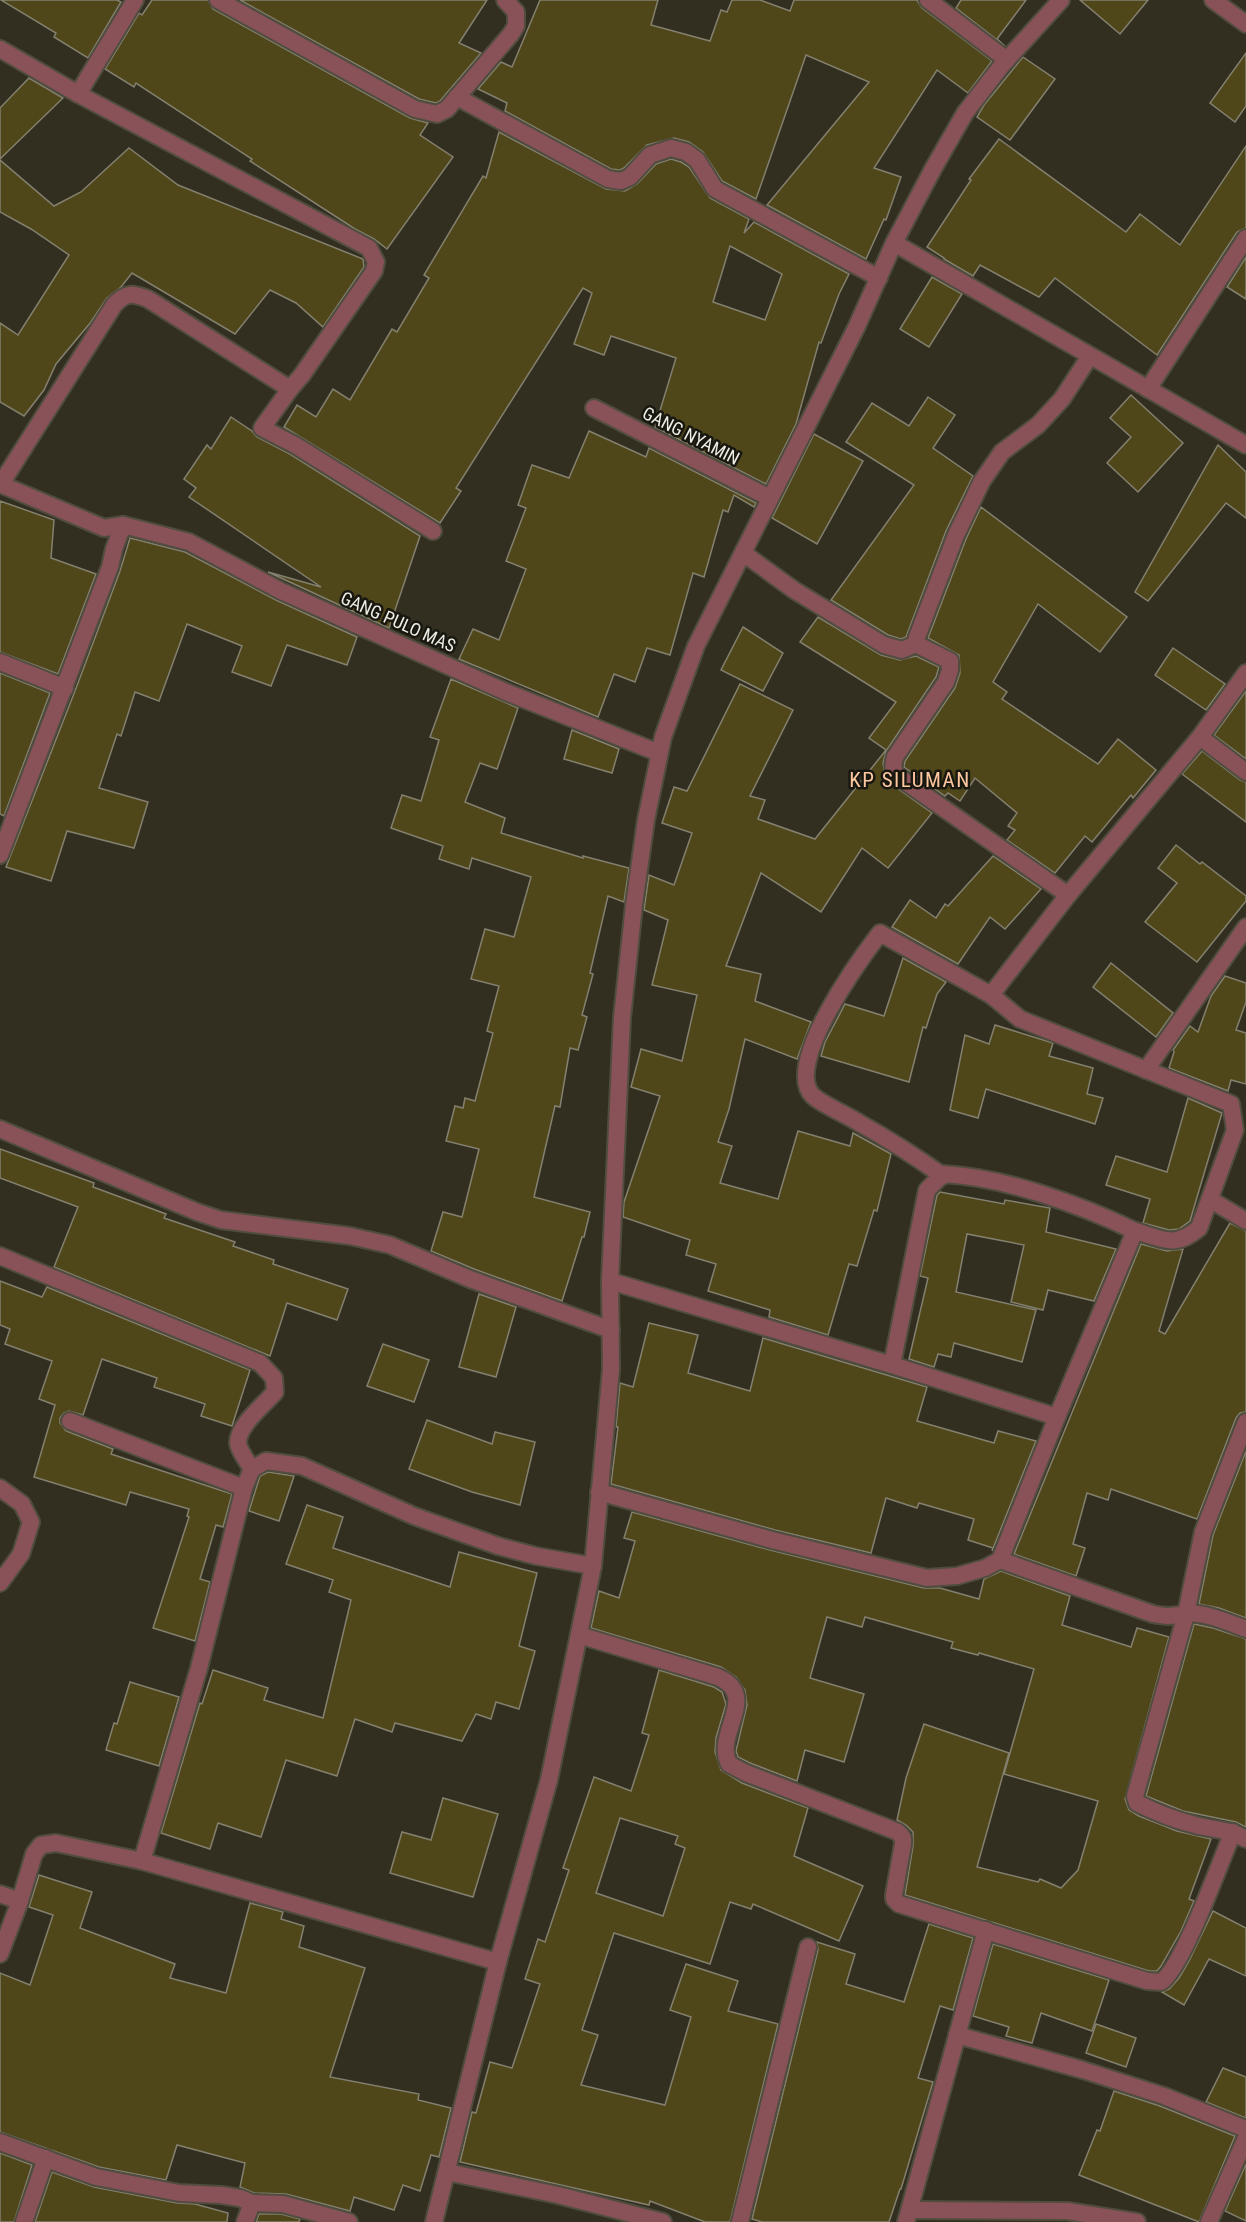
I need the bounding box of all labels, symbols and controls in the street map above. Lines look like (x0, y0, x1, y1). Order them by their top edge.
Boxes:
street label: GANG NYAMIN (639, 402, 743, 469)
street label: GANG PULO MAS (338, 587, 459, 656)
district label: KP SILUMAN (849, 768, 971, 792)

